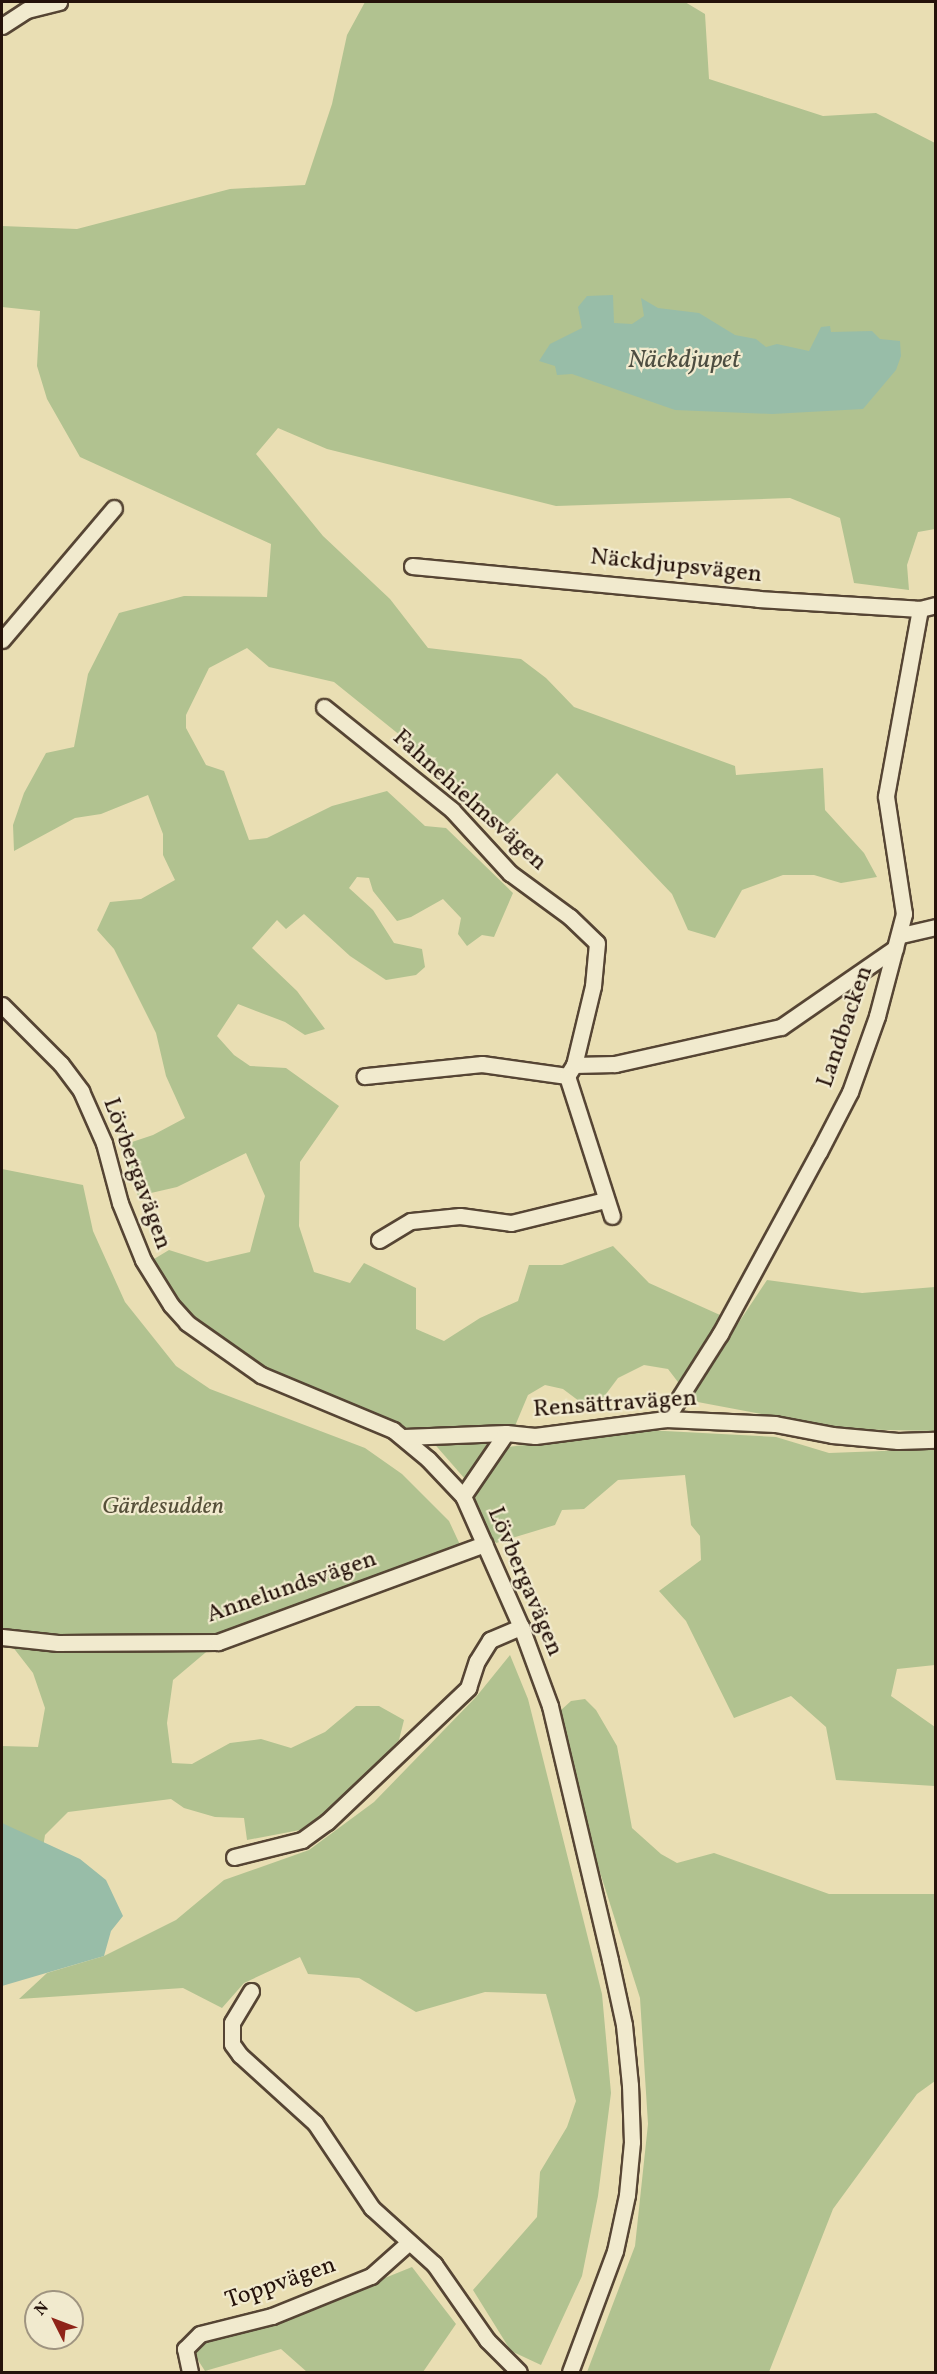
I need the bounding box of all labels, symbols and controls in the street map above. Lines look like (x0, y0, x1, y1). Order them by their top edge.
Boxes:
water label: Näckdjupet (628, 345, 740, 377)
street label: Näckdjupsvägen (589, 544, 763, 590)
street label: Fahnehielmsvägen (386, 724, 552, 878)
street label: Landbacken (812, 962, 880, 1092)
street label: Lövbergavägen (95, 1094, 177, 1254)
street label: Rensättravägen (532, 1385, 698, 1425)
park label: Gärdesudden (102, 1494, 224, 1522)
street label: Lövbergavägen (480, 1503, 568, 1661)
street label: Annelundsvägen (203, 1545, 381, 1631)
street label: Toppvägen (222, 2252, 340, 2316)
north arrow (24, 2290, 84, 2350)
text: N (30, 2298, 54, 2321)

